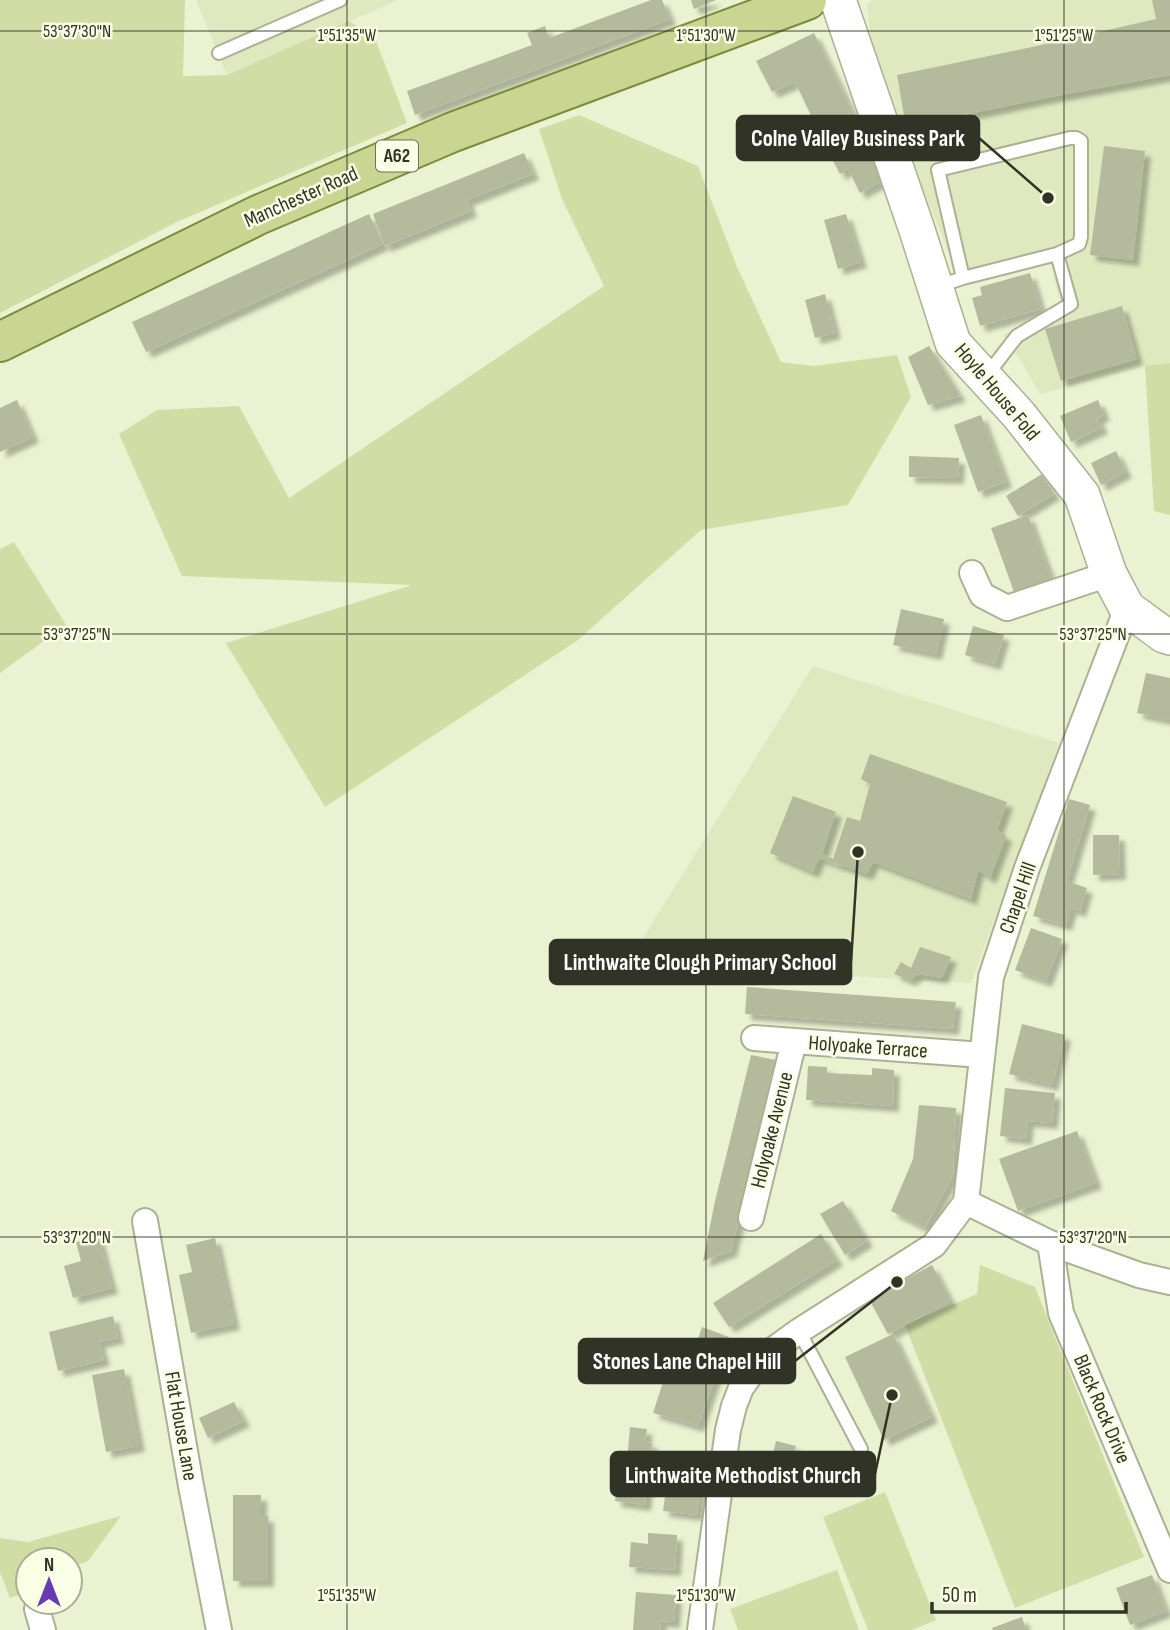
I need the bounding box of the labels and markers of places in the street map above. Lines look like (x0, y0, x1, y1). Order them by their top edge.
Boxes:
callout: Colne Valley Business Park (737, 116, 979, 160)
callout: Linthwaite Clough Primary School (550, 940, 851, 984)
callout: Stones Lane Chapel Hill (579, 1339, 795, 1383)
callout: Linthwaite Methodist Church (611, 1452, 875, 1496)

